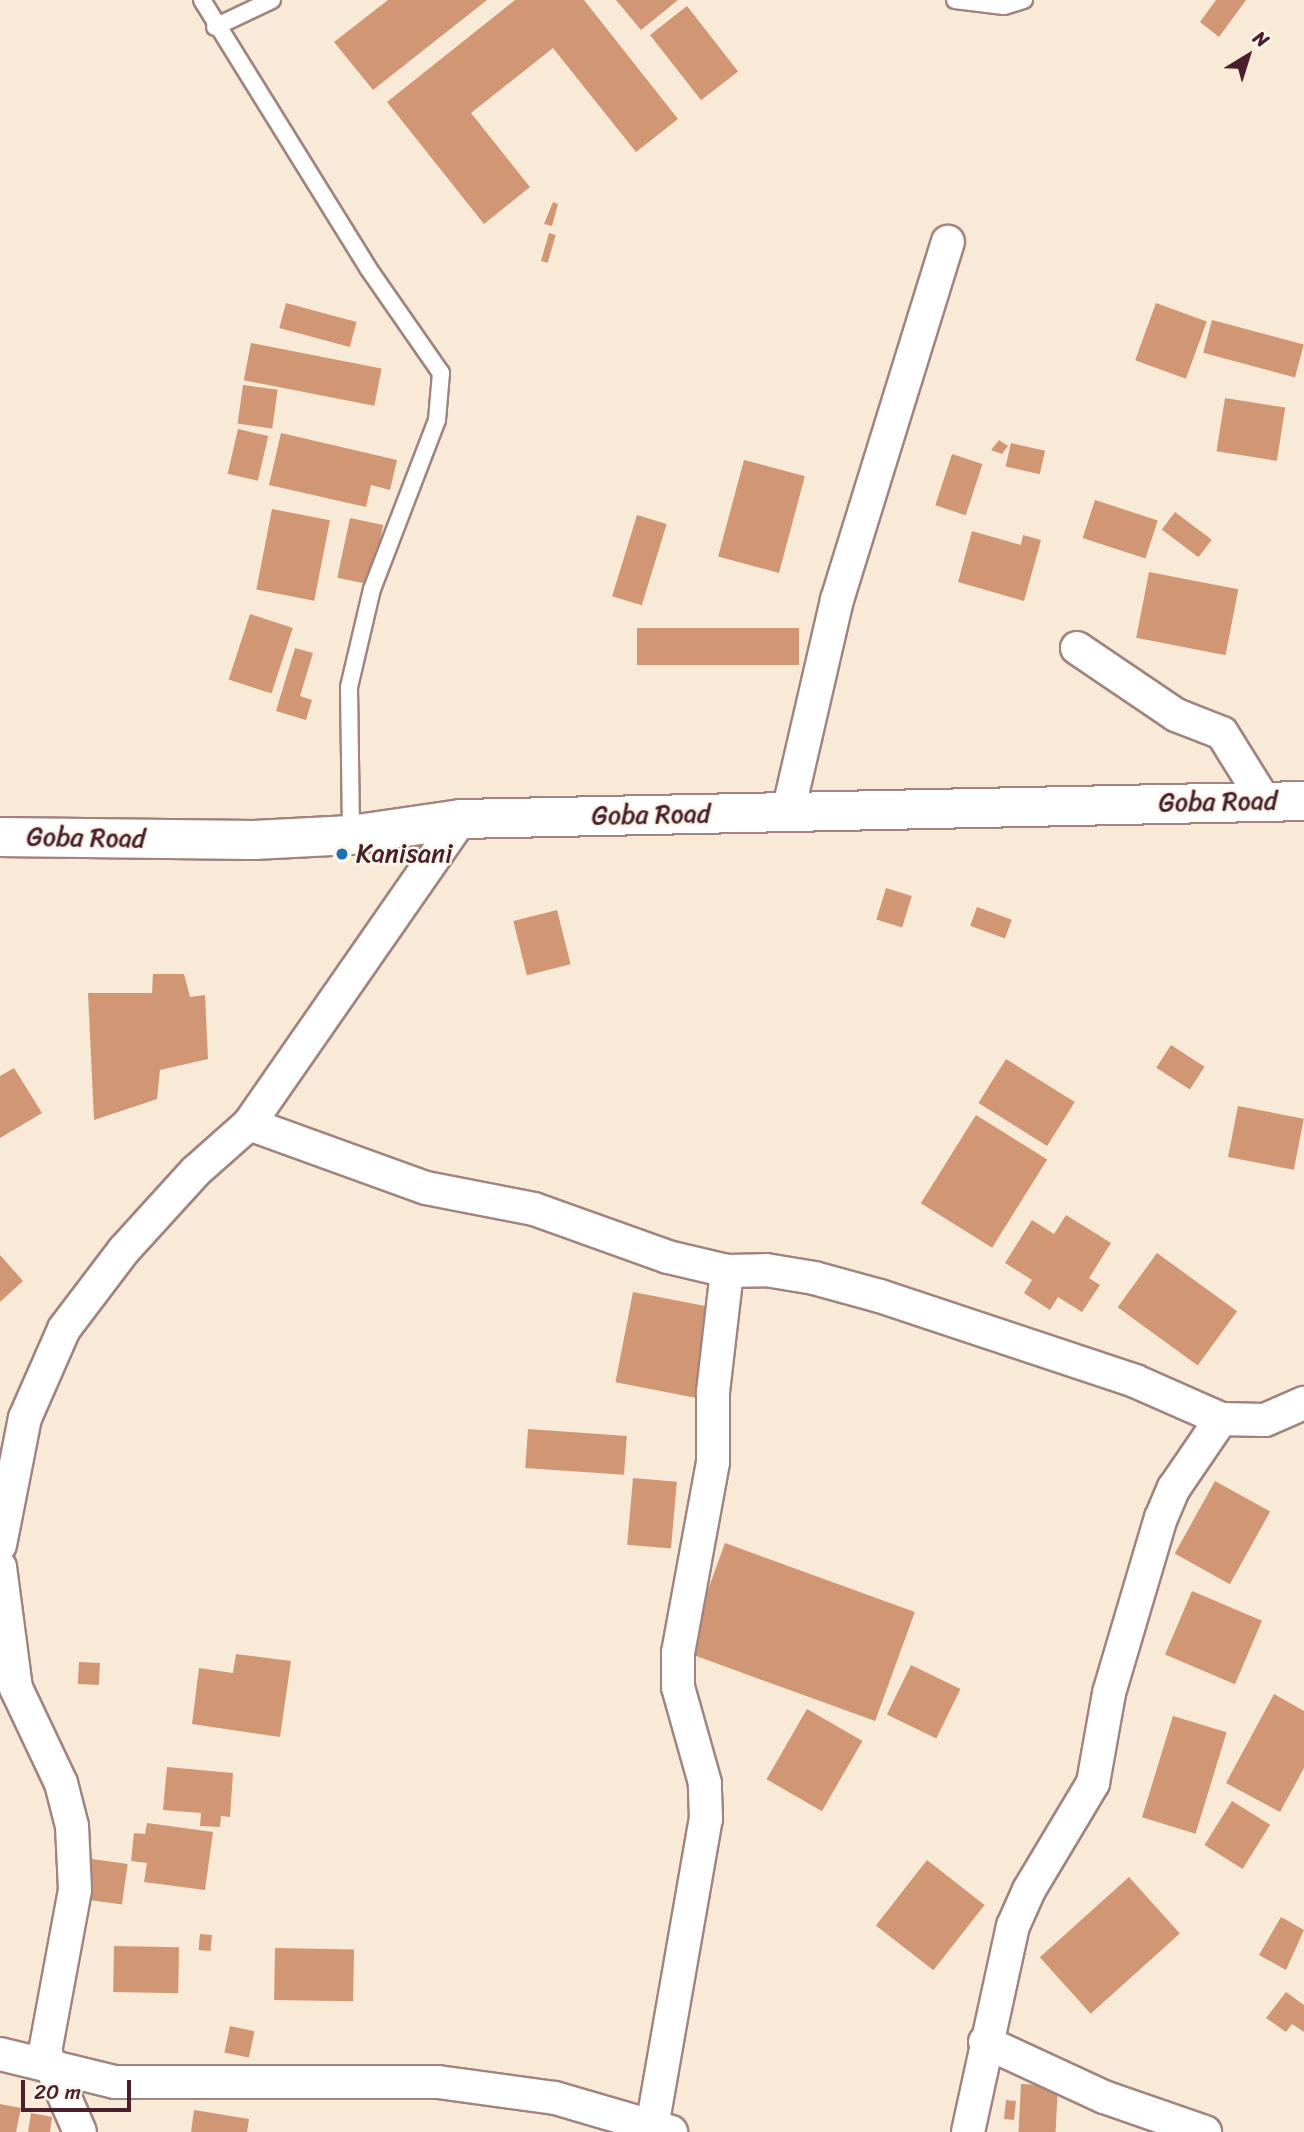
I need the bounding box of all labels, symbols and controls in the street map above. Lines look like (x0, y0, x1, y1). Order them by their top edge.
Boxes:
north arrow (1213, 21, 1283, 91)
text: N (1246, 22, 1277, 56)
street label: Goba Road (1158, 785, 1278, 819)
street label: Goba Road (591, 798, 711, 832)
street label: Goba Road (26, 821, 146, 855)
place label: Kanisani (356, 838, 452, 870)
marker: Kanisani (334, 846, 350, 862)
scale bar (24, 2066, 135, 2110)
text: 20 m (34, 2073, 81, 2111)

